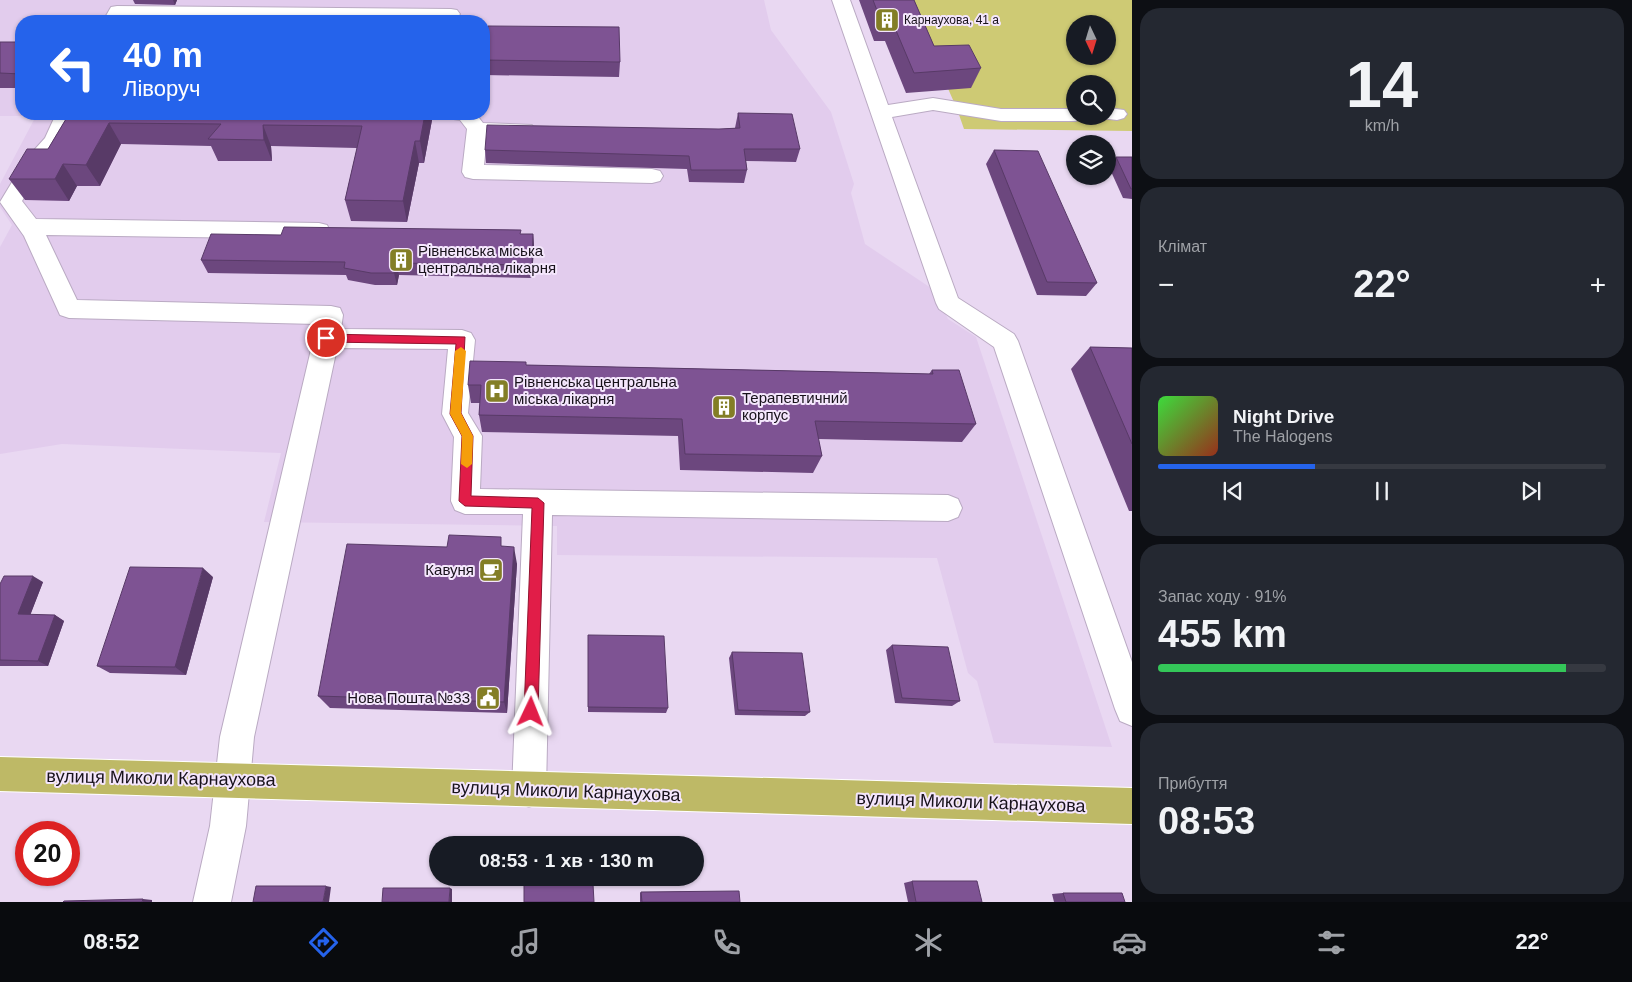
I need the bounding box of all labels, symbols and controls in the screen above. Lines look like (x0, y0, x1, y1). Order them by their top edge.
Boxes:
building icon: Карнаухова, 41 а (874, 7, 900, 33)
place label: Карнаухова, 41 а (904, 13, 999, 27)
north arrow (1066, 15, 1116, 65)
map controls (1066, 15, 1116, 185)
icon: left (40, 35, 105, 100)
text: 40 m (123, 35, 203, 74)
text: 14 (1346, 48, 1418, 121)
button: search (1066, 75, 1116, 125)
text: Ліворуч (123, 76, 200, 101)
text: km/h (1365, 117, 1399, 134)
button: layers (1066, 135, 1116, 185)
text: Клімат (1158, 238, 1207, 255)
place label: Рівненська міська центральна лікарня (418, 242, 556, 276)
building icon: Рівненська міська центральна лікарня (388, 247, 414, 273)
text: 22° (1353, 263, 1411, 305)
text: − (1158, 269, 1174, 300)
text: + (1590, 269, 1606, 300)
pin (305, 317, 347, 359)
icon: arrive (312, 324, 340, 352)
place label: Рівненська центральна міська лікарня (514, 373, 677, 407)
hospital icon: Рівненська центральна міська лікарня (484, 378, 510, 404)
place label: Терапевтичний корпус (742, 389, 848, 423)
building icon: Терапевтичний корпус (711, 394, 737, 420)
text: Night Drive (1233, 406, 1334, 427)
text: The Halogens (1233, 428, 1333, 445)
icon: previous (1219, 477, 1247, 505)
icon: pause (1368, 477, 1396, 505)
icon: next (1517, 477, 1545, 505)
cafe icon: Кавуня (478, 557, 504, 583)
place label: Кавуня (425, 561, 474, 578)
text: Запас ходу · 91% (1158, 588, 1287, 605)
text: 455 km (1158, 613, 1287, 655)
public building icon: Нова Пошта №33 (475, 685, 501, 711)
position arrow (504, 685, 556, 737)
place label: Нова Пошта №33 (347, 689, 470, 706)
street label: вулиця Миколи Карнаухова (46, 766, 277, 790)
text: Прибуття (1158, 775, 1227, 792)
street label: вулиця Миколи Карнаухова (451, 777, 682, 805)
street label: вулиця Миколи Карнаухова (856, 788, 1087, 816)
text: 08:53 (1158, 800, 1255, 842)
speed limit sign: 20 (15, 821, 80, 886)
text: 08:53 · 1 хв · 130 m (479, 850, 654, 871)
icon: directions (306, 925, 341, 960)
icon: music (508, 925, 543, 960)
icon: phone (709, 925, 744, 960)
icon: climate (911, 925, 946, 960)
icon: car (1112, 925, 1147, 960)
icon: filters (1314, 925, 1349, 960)
text: 08:52 (83, 929, 140, 954)
text: 22° (1515, 929, 1549, 954)

